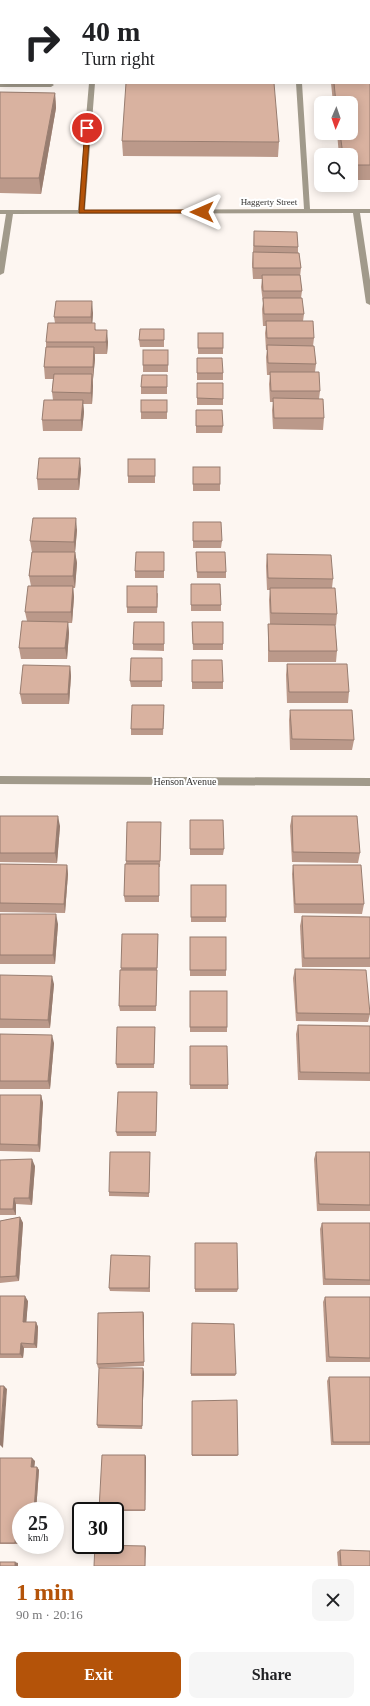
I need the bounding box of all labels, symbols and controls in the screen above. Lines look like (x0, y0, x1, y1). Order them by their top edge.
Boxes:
icon: right (16, 16, 68, 68)
text: 40 m (82, 16, 140, 47)
text: Turn right (82, 49, 155, 69)
north arrow (314, 96, 358, 140)
map controls (314, 96, 358, 192)
pin (70, 111, 104, 145)
icon: arrive (76, 117, 98, 139)
button: search (314, 148, 358, 192)
position arrow (181, 191, 223, 233)
street label: Haggerty Street (241, 197, 298, 207)
street label: Henson Avenue (154, 776, 217, 787)
speed limit sign: 30 (72, 1502, 124, 1554)
text: 25 (28, 1512, 48, 1534)
text: km/h (28, 1532, 48, 1543)
text: 1 min (16, 1579, 74, 1605)
button: close (312, 1579, 354, 1621)
text: 90 m · 20:16 (16, 1607, 83, 1622)
button: Exit (16, 1652, 181, 1698)
button: Share (189, 1652, 354, 1698)

